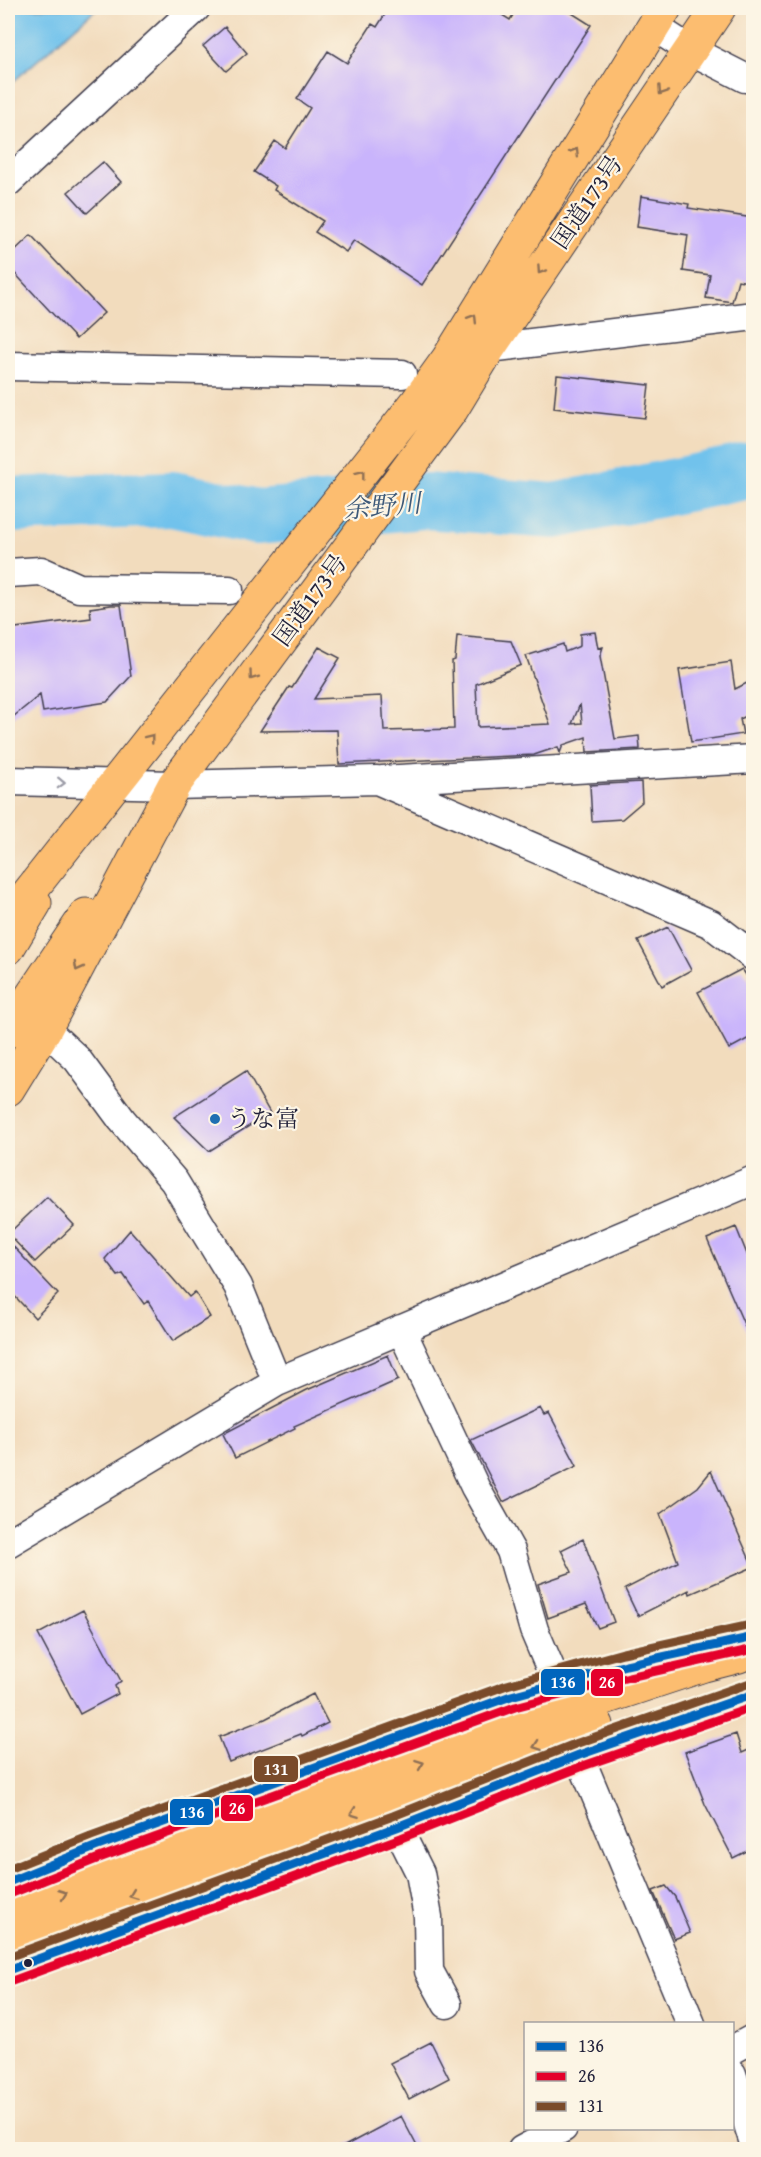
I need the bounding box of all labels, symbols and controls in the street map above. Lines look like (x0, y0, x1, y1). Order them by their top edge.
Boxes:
one-way arrow (658, 84, 669, 95)
street label: 国道173号 (542, 148, 631, 256)
one-way arrow (568, 148, 580, 158)
one-way arrow (537, 264, 549, 274)
one-way arrow (465, 314, 477, 324)
one-way arrow (354, 470, 365, 481)
water label: 余野川 (341, 482, 425, 528)
street label: 国道173号 (264, 546, 355, 653)
one-way arrow (249, 670, 260, 681)
one-way arrow (142, 734, 153, 745)
one-way arrow (56, 777, 65, 789)
one-way arrow (74, 960, 85, 971)
place label: うな富 (227, 1101, 299, 1136)
marker: うな富 (208, 1112, 222, 1126)
line badge: 136 (540, 1668, 586, 1696)
line badge: 26 (590, 1668, 624, 1697)
text: 136 (551, 1670, 575, 1694)
text: 26 (599, 1670, 615, 1694)
one-way arrow (532, 1738, 543, 1751)
line badge: 131 (253, 1755, 299, 1783)
text: 131 (264, 1757, 288, 1781)
one-way arrow (414, 1758, 425, 1771)
line badge: 26 (220, 1794, 254, 1822)
text: 26 (229, 1796, 245, 1820)
line badge: 136 (169, 1798, 214, 1826)
text: 136 (180, 1800, 204, 1824)
one-way arrow (349, 1806, 360, 1819)
one-way arrow (57, 1888, 67, 1901)
one-way arrow (128, 1888, 139, 1900)
unlabelled marker (22, 1957, 34, 1969)
legend (524, 2022, 734, 2130)
text: 136 (578, 2032, 604, 2059)
text: 26 (578, 2062, 595, 2089)
text: 131 (578, 2092, 604, 2119)

